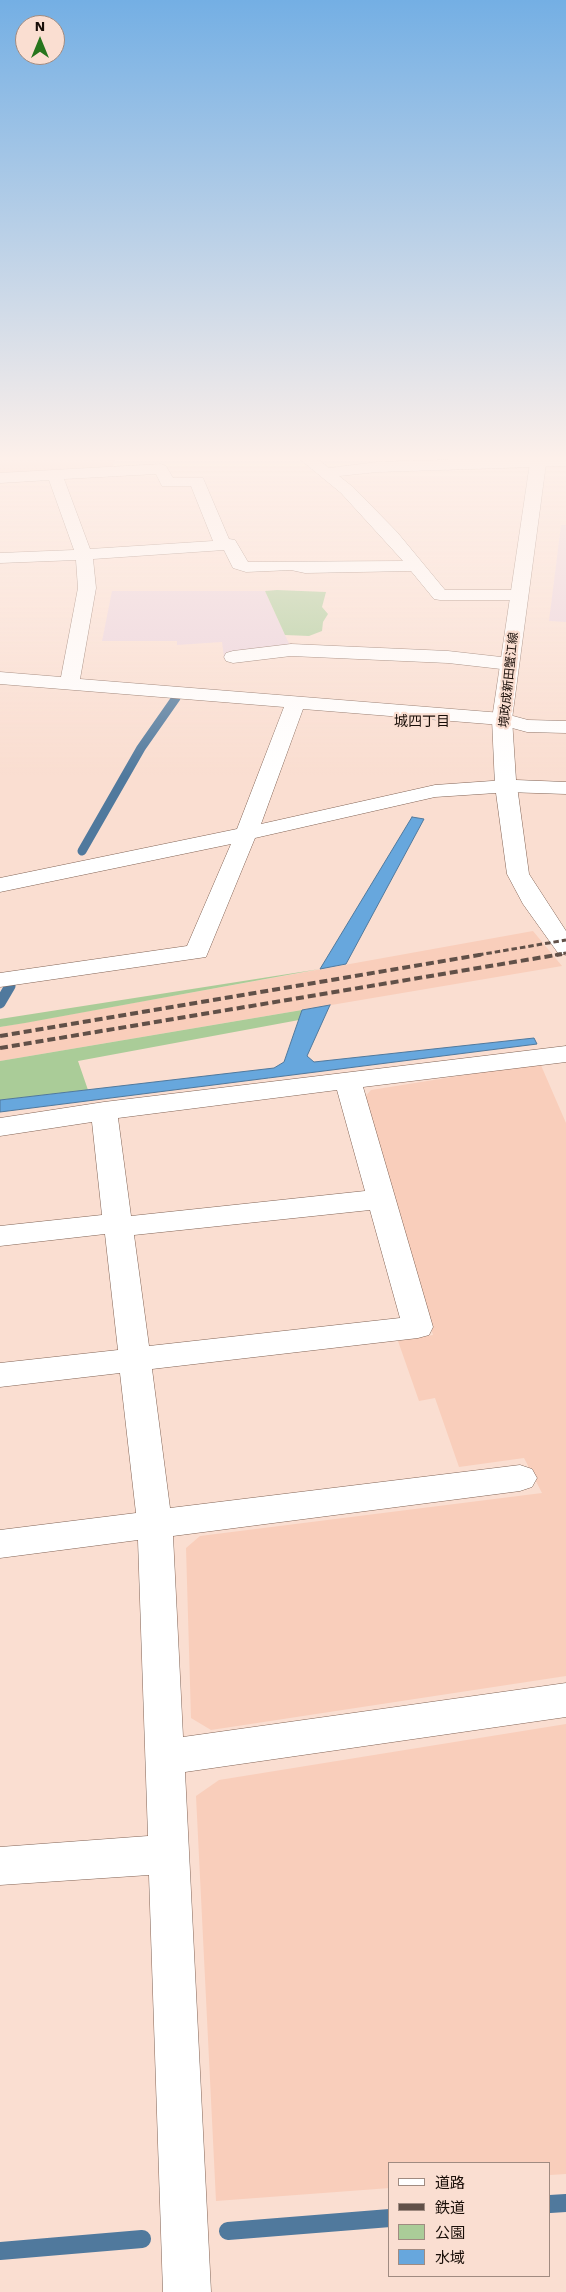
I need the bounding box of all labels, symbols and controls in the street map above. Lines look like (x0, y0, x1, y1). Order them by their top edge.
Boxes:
north arrow (15, 15, 65, 65)
text: N (35, 18, 45, 34)
street label: 境政成新田蟹江線 (497, 632, 521, 728)
district label: 城四丁目 (394, 714, 450, 730)
legend (388, 2162, 551, 2277)
text: 道路 (435, 2174, 465, 2192)
text: 鉄道 (435, 2199, 465, 2217)
text: 公園 (435, 2224, 465, 2242)
text: 水域 (435, 2249, 465, 2267)

